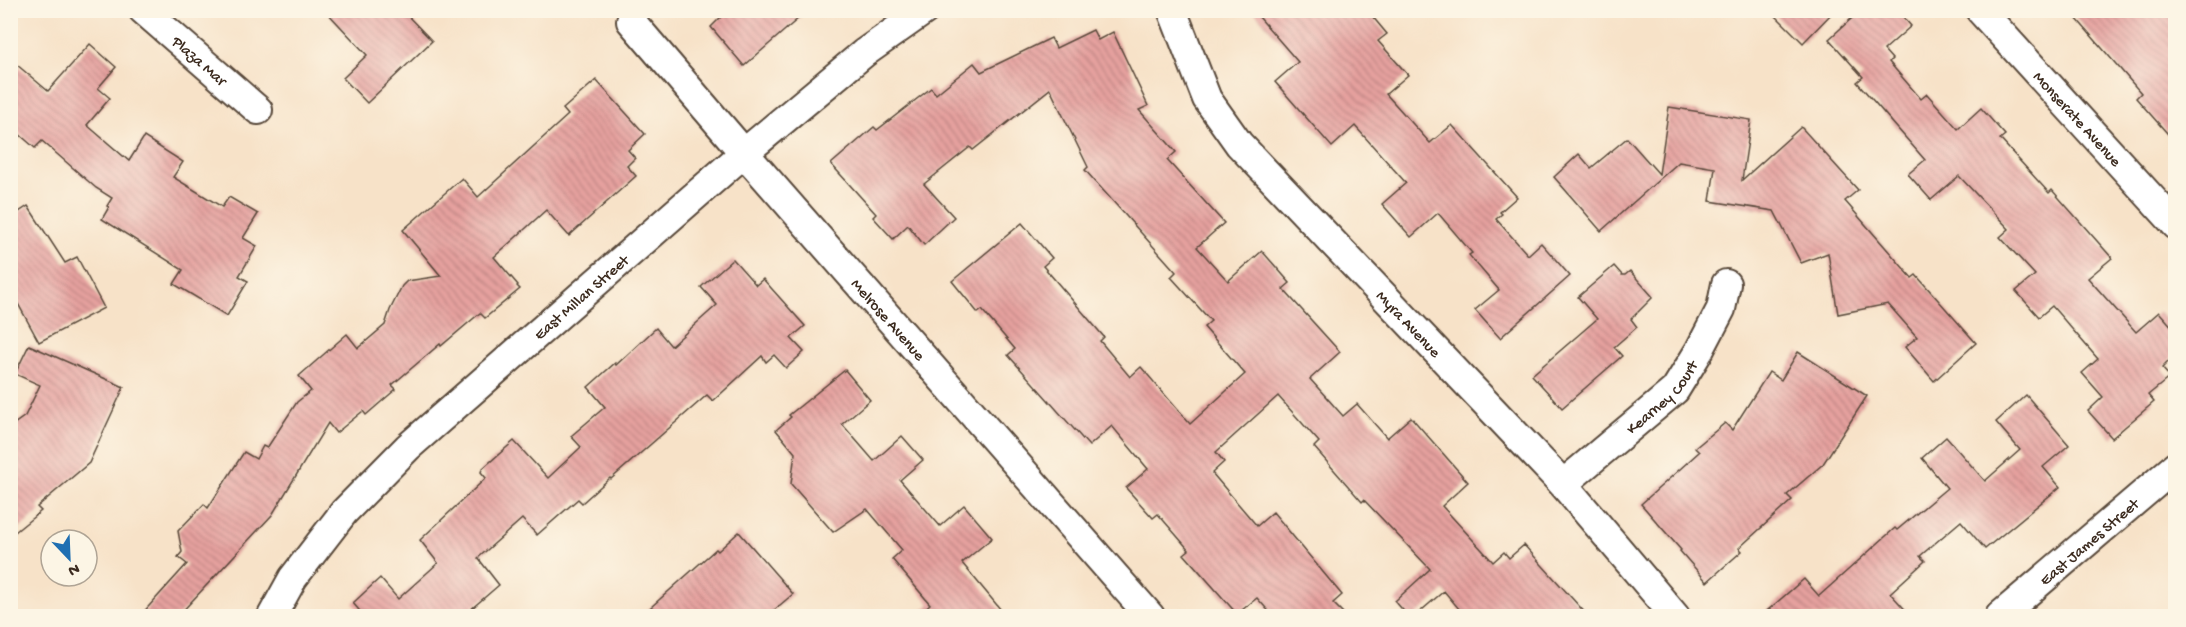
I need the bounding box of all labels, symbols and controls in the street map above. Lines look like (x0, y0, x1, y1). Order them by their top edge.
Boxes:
street label: Plaza Mar (166, 33, 230, 92)
street label: Monserate Avenue (2027, 69, 2125, 172)
street label: East Millan Street (531, 251, 635, 345)
street label: Melrose Avenue (845, 276, 928, 366)
street label: Myra Avenue (1371, 288, 1444, 363)
street label: Kearney Court (1624, 357, 1705, 440)
street label: East James Street (2037, 495, 2145, 591)
north arrow (39, 528, 99, 588)
text: N (64, 558, 82, 580)

